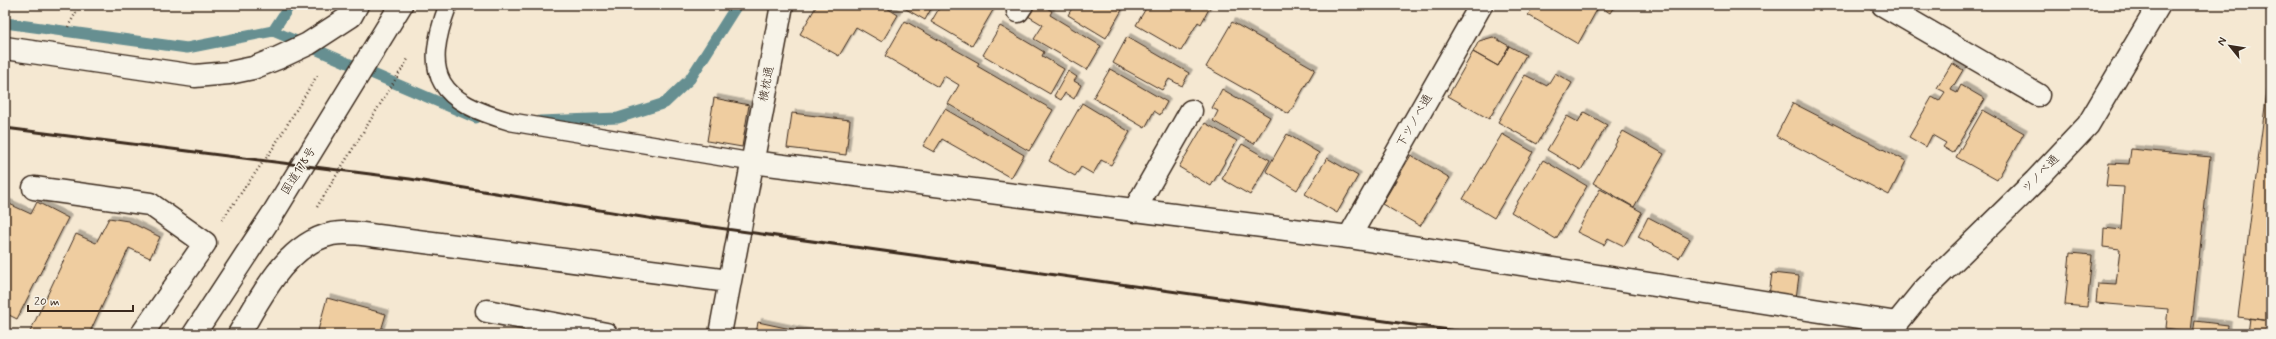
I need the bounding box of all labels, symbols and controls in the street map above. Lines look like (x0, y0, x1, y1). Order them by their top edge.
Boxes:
north arrow (2210, 26, 2250, 66)
text: N (2214, 35, 2230, 48)
street label: 横枕通 (756, 65, 778, 103)
street label: 下ツノベ通 (1393, 91, 1437, 151)
street label: 国道178号 (278, 144, 320, 198)
street label: ツノベ通 (2019, 152, 2063, 196)
scale bar (28, 287, 133, 313)
text: 20 m (34, 294, 60, 310)

